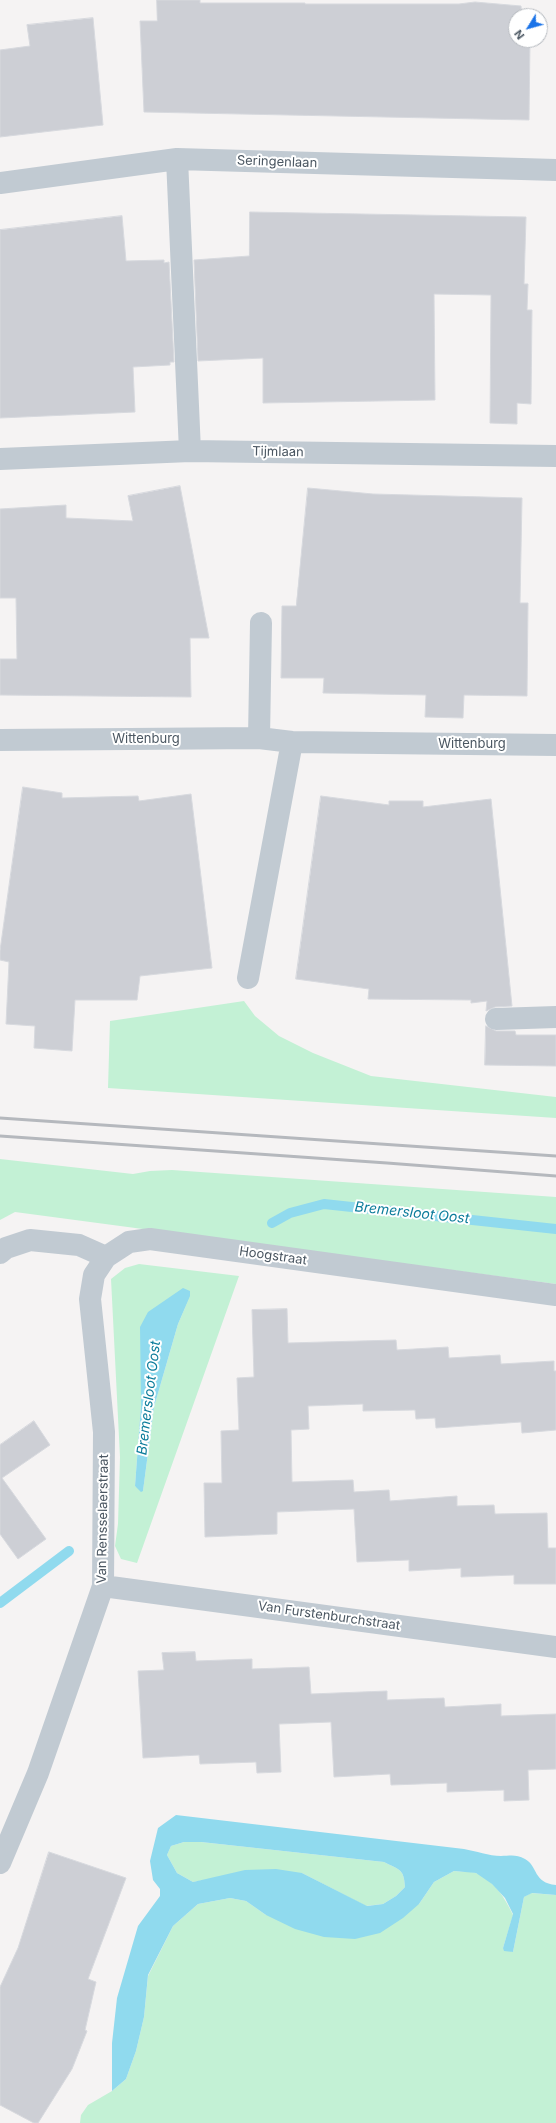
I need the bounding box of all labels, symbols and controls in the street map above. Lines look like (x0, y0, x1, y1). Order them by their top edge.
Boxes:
north arrow (508, 8, 548, 48)
text: N (511, 27, 527, 42)
street label: Seringenlaan (236, 153, 318, 171)
street label: Tijmlaan (252, 444, 304, 460)
street label: Wittenburg (112, 731, 180, 747)
street label: Wittenburg (438, 736, 506, 752)
water label: Bremersloot Oost (354, 1199, 470, 1227)
street label: Hoogstraat (238, 1244, 308, 1268)
water label: Bremersloot Oost (134, 1340, 164, 1456)
street label: Van Rensselaerstraat (94, 1454, 112, 1584)
street label: Van Furstenburchstraat (257, 1598, 401, 1634)

